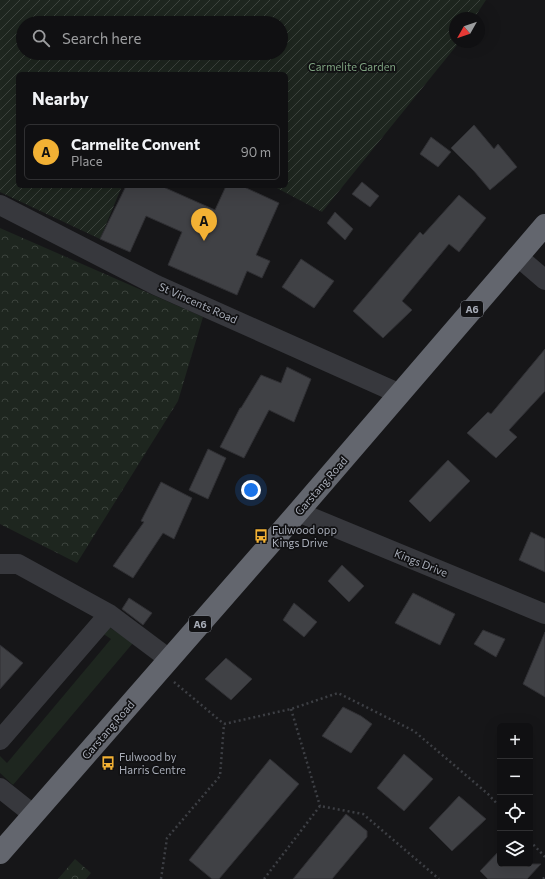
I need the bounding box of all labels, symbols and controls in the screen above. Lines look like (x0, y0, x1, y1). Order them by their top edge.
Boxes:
north arrow (449, 12, 485, 48)
search box (16, 16, 288, 60)
icon: search (30, 27, 52, 49)
text: Search here (62, 29, 141, 47)
park label: Carmelite Garden (308, 60, 396, 73)
text: Nearby (32, 88, 89, 109)
text: Carmelite Convent (71, 135, 200, 153)
text: A (41, 144, 51, 160)
text: 90 m (241, 144, 271, 160)
text: Place (71, 153, 103, 169)
pin: A (191, 208, 217, 241)
street label: St Vincents Road (157, 279, 239, 326)
road number: A6 (461, 301, 483, 317)
street label: Garstang Road (292, 454, 350, 518)
your location (241, 480, 261, 500)
place label: Fulwood opp Kings Drive (272, 523, 337, 549)
bus stop icon: Fulwood opp Kings Drive (253, 528, 269, 544)
street label: Kings Drive (393, 546, 450, 579)
road number: A6 (189, 616, 211, 632)
street label: Garstang Road (79, 698, 137, 762)
map controls (497, 723, 533, 867)
button: + (497, 723, 533, 759)
place label: Fulwood by Harris Centre (119, 750, 186, 776)
bus stop icon: Fulwood by Harris Centre (100, 755, 116, 771)
button: − (497, 759, 533, 795)
button: locate (497, 795, 533, 831)
button: layers (497, 831, 533, 867)

